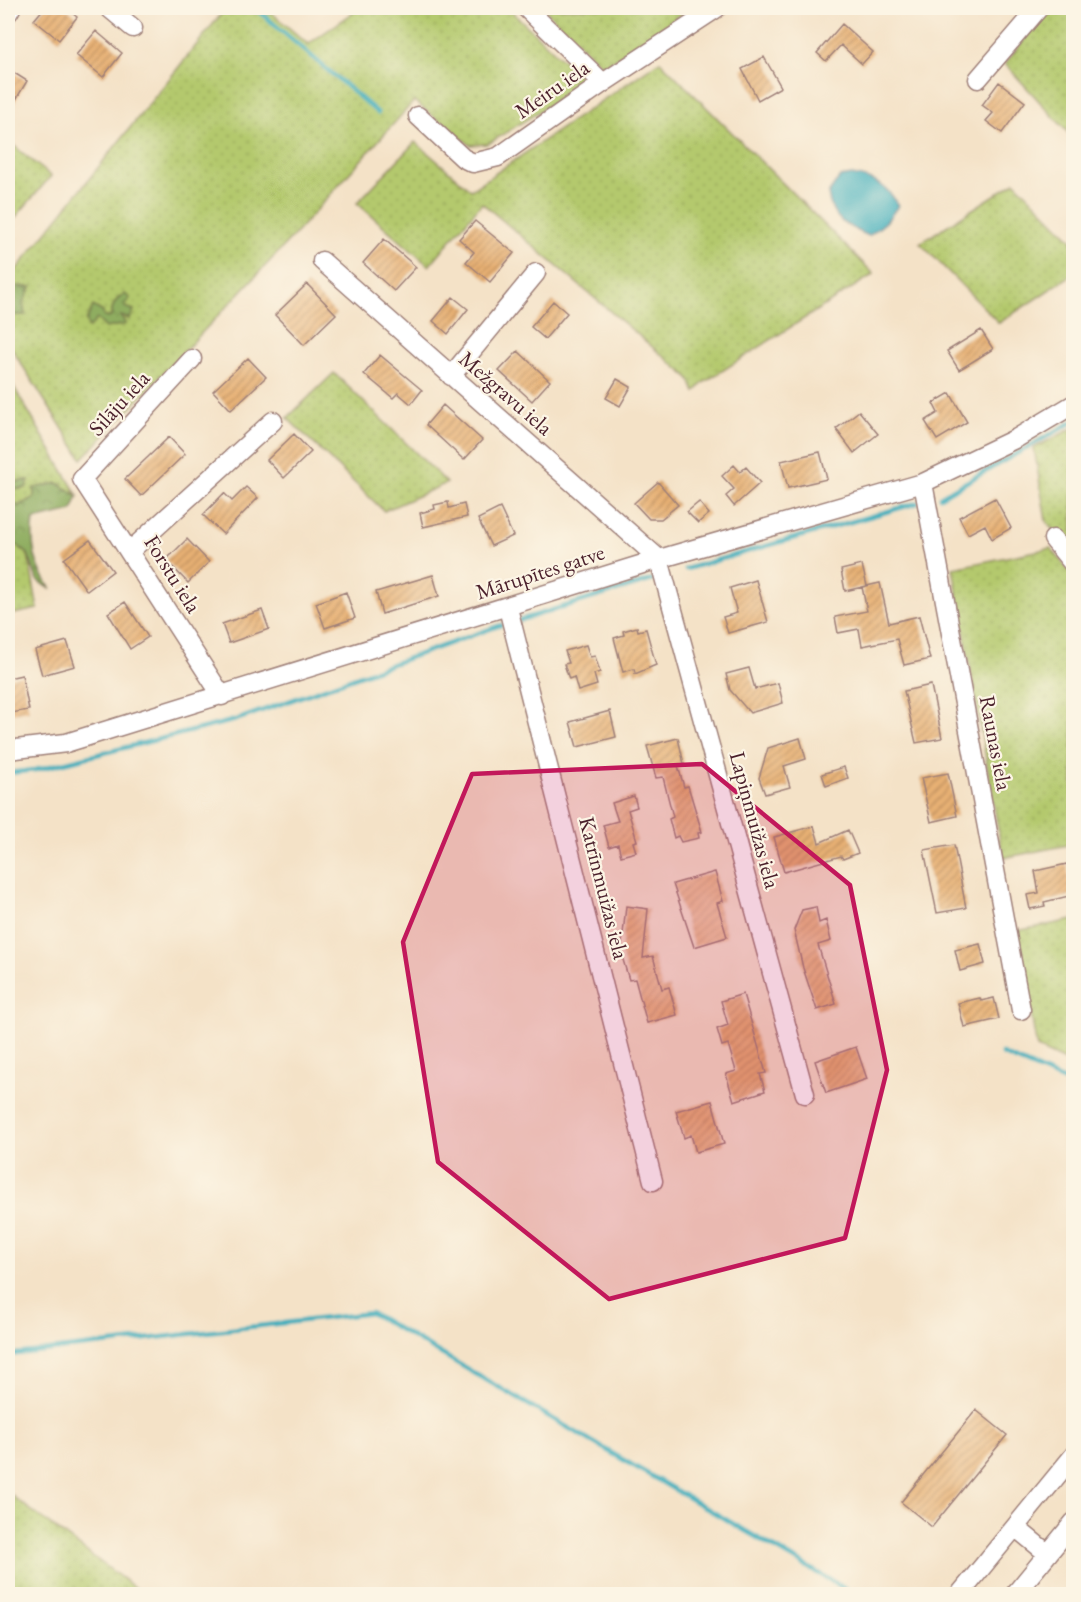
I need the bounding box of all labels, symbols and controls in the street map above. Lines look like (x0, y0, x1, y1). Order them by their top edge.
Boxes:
street label: Meiru iela (509, 53, 595, 125)
street label: Mežgravu iela (453, 344, 559, 442)
street label: Silāju iela (82, 364, 156, 442)
street label: Forstu iela (138, 529, 208, 619)
street label: Mārupītes gatve (472, 537, 609, 606)
street label: Raunas iela (973, 693, 1019, 793)
street label: Lapiņmuižas iela (723, 748, 787, 892)
street label: Katrīnmuižas iela (572, 814, 636, 962)

